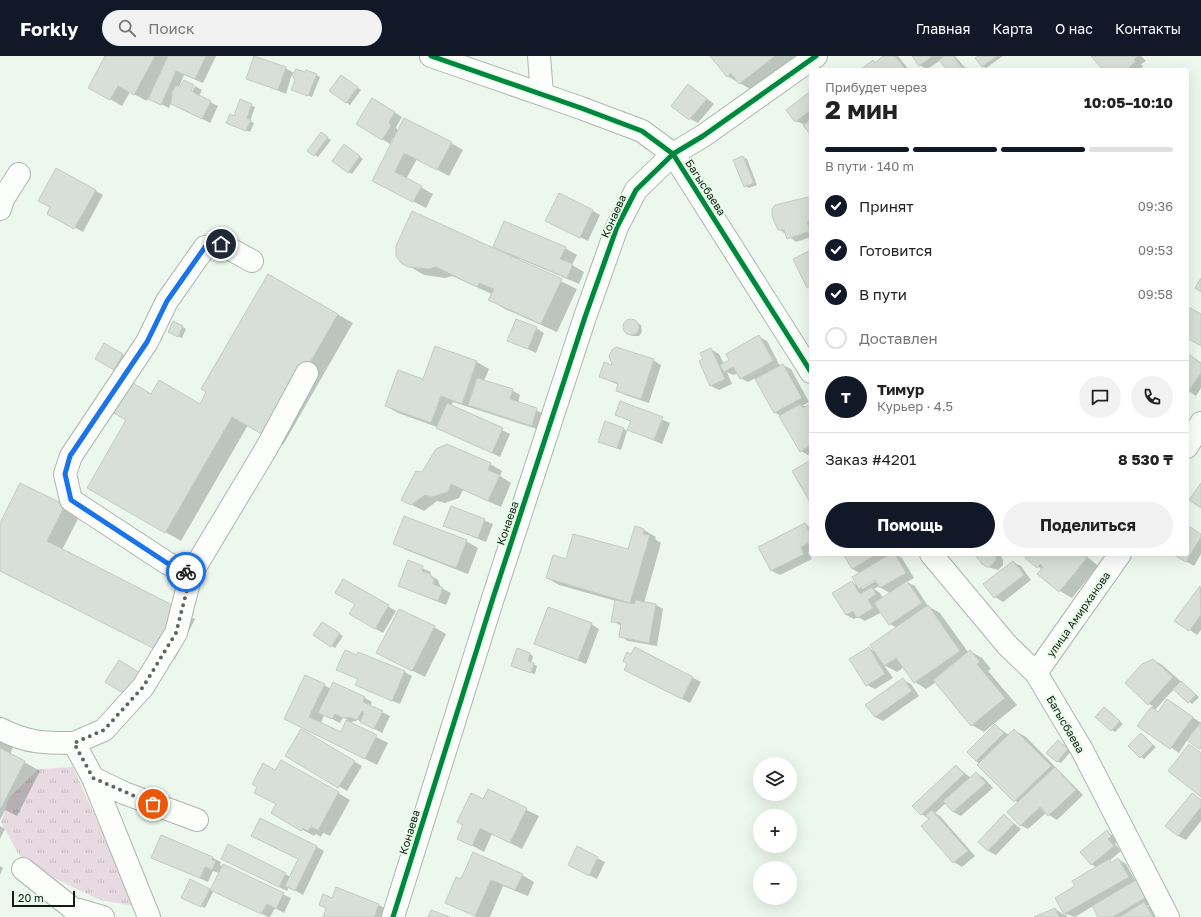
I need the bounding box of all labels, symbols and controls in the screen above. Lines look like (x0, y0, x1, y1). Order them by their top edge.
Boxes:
search box (102, 10, 382, 46)
text: Forkly (20, 17, 78, 40)
icon: search (116, 17, 138, 39)
text: Поиск (148, 19, 195, 37)
text: Главная (916, 20, 970, 37)
text: Карта (992, 20, 1033, 37)
text: О нас (1055, 20, 1093, 37)
text: Контакты (1115, 20, 1181, 37)
text: Прибудет через (825, 79, 927, 95)
text: 10:05–10:10 (1084, 93, 1173, 111)
text: 2 мин (825, 94, 898, 125)
street label: Багысбаева (683, 157, 729, 217)
text: В пути · 140 m (825, 158, 914, 174)
street label: Конаева (598, 192, 628, 240)
icon: check (825, 195, 847, 217)
text: Принят (859, 197, 914, 215)
text: 09:36 (1138, 198, 1173, 214)
pin (204, 227, 238, 261)
icon: home (210, 233, 232, 255)
icon: check (825, 239, 847, 261)
text: Готовится (859, 241, 932, 259)
text: 09:53 (1138, 242, 1173, 258)
icon: check (825, 283, 847, 305)
text: В пути (859, 285, 907, 303)
text: 09:58 (1138, 286, 1173, 302)
text: Доставлен (859, 329, 938, 347)
button: chat (1079, 376, 1121, 418)
button: phone (1131, 376, 1173, 418)
text: Тимур (877, 380, 924, 398)
text: Т (841, 388, 851, 406)
text: Курьер · 4.5 (877, 398, 953, 414)
text: Заказ #4201 (825, 450, 916, 468)
text: 8 530 ₸ (1118, 450, 1173, 468)
street label: Конаева (493, 499, 521, 547)
button: Помощь (825, 502, 995, 548)
button: Поделиться (1003, 502, 1173, 548)
courier (166, 552, 206, 592)
icon: bike (175, 561, 197, 583)
street label: улица Амирханова (1044, 569, 1112, 659)
street label: Багысбаева (1044, 693, 1088, 755)
map controls (753, 757, 797, 905)
button: layers (753, 757, 797, 801)
pin (136, 787, 170, 821)
icon: bag (142, 793, 164, 815)
street label: Конаева (396, 808, 422, 856)
button: + (753, 809, 797, 853)
button: − (753, 861, 797, 905)
scale bar (12, 889, 75, 908)
text: 20 m (18, 891, 44, 904)

